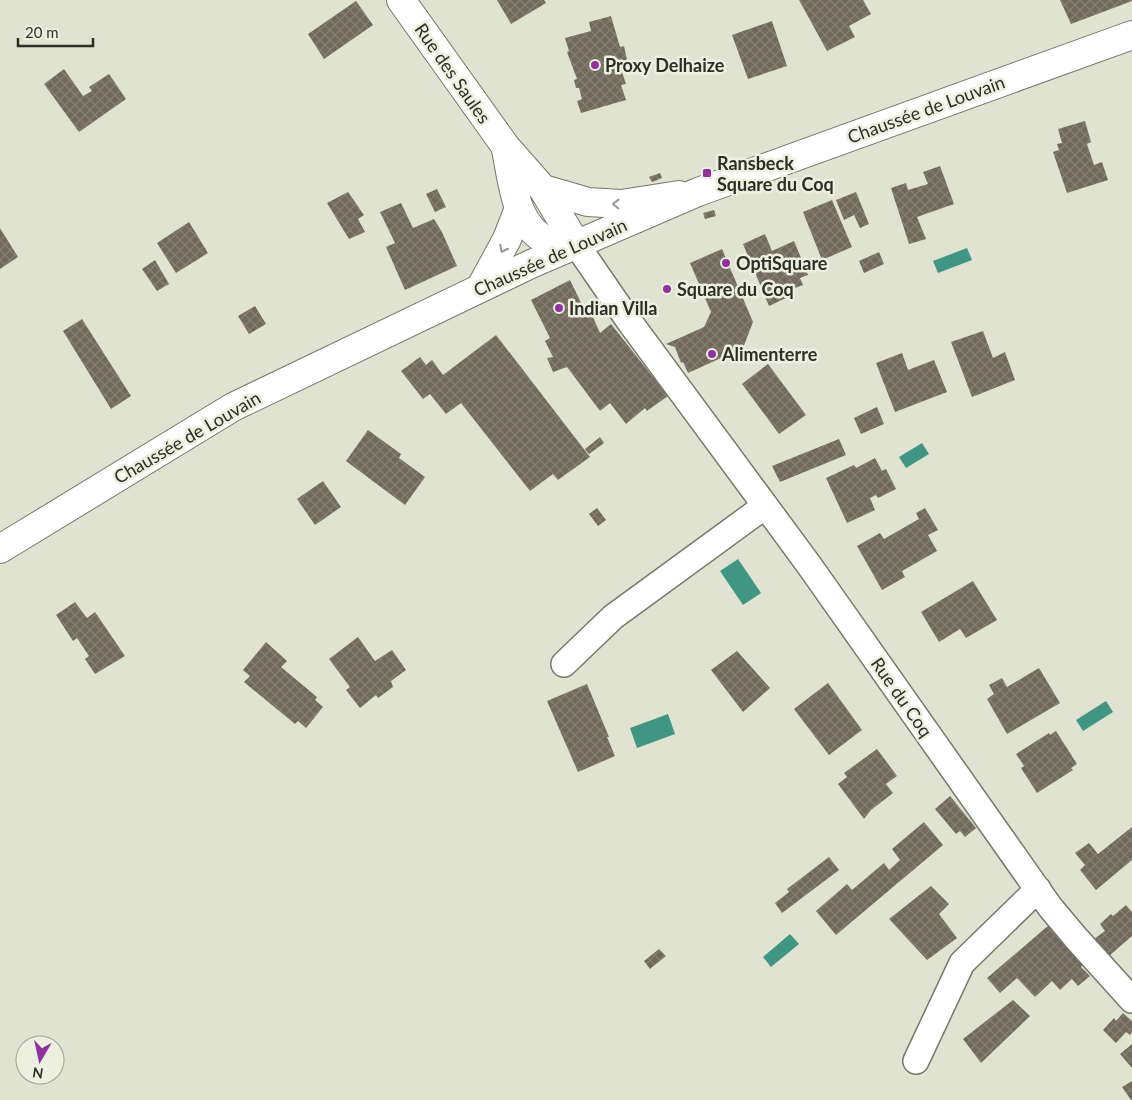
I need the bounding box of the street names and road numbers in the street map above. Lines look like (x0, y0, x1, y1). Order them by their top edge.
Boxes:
street label: Rue des Saules (410, 19, 496, 127)
street label: Chaussée de Louvain (844, 70, 1008, 148)
street label: Chaussée de Louvain (470, 213, 630, 301)
street label: Chaussée de Louvain (110, 386, 264, 488)
street label: Rue du Coq (867, 653, 937, 741)

